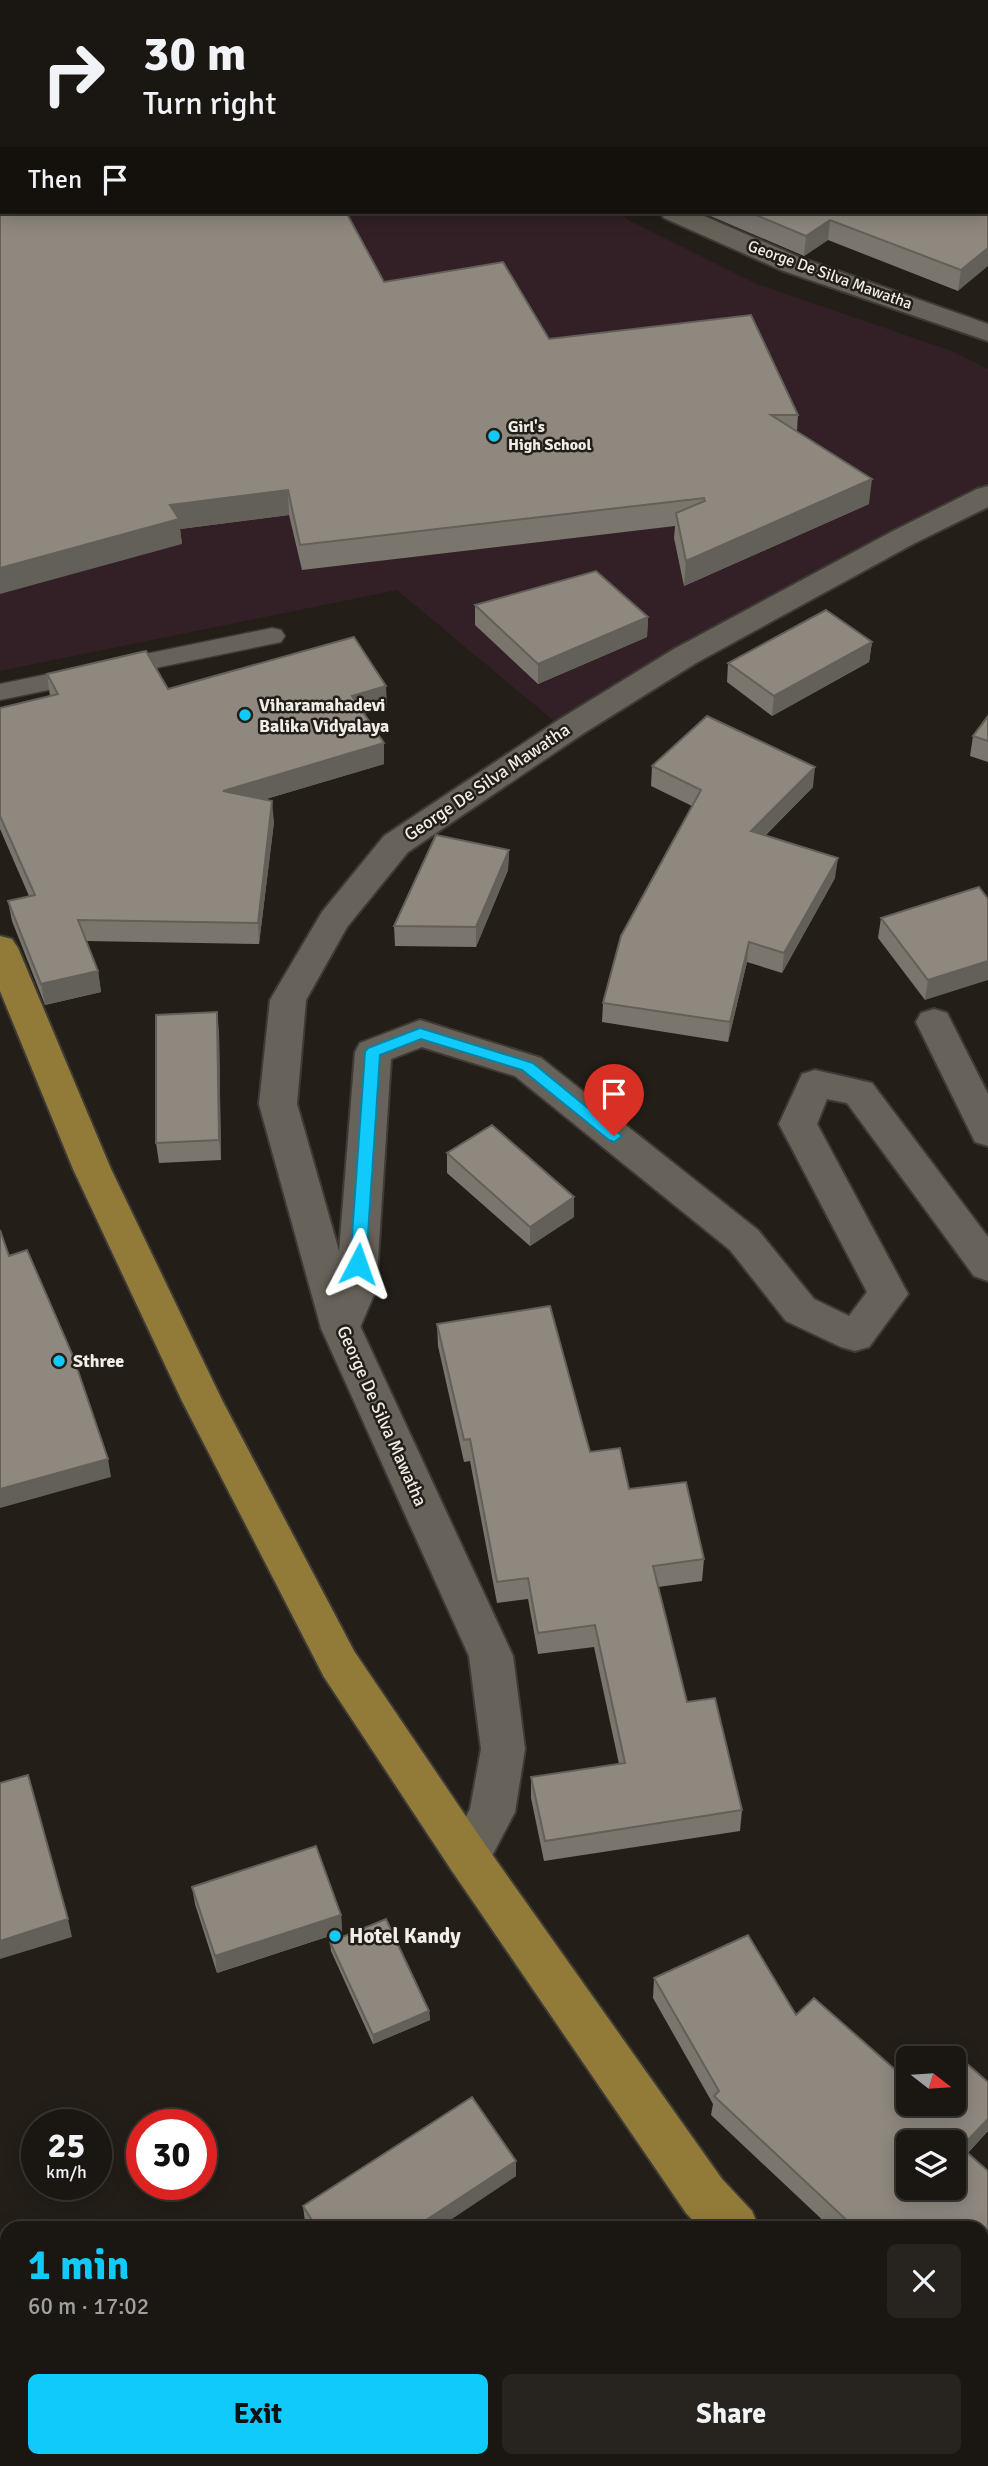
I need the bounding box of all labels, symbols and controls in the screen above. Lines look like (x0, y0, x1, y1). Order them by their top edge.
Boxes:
text: 30 m (143, 24, 246, 84)
icon: right (28, 28, 119, 119)
text: Turn right (143, 84, 276, 123)
icon: arrive (96, 161, 134, 199)
text: Then (28, 164, 82, 196)
street label: George De Silva Mawatha (745, 236, 915, 314)
place label: Girl's High School (508, 417, 591, 455)
marker: Girl's High School (486, 428, 502, 444)
place label: Viharamahadevi Balika Vidyalaya (259, 694, 389, 737)
marker: Viharamahadevi Balika Vidyalaya (237, 707, 253, 723)
street label: George De Silva Mawatha (400, 718, 574, 846)
pin (584, 1064, 644, 1136)
icon: arrive (595, 1075, 633, 1113)
position arrow (321, 1227, 395, 1301)
street label: George De Silva Mawatha (332, 1322, 432, 1510)
place label: Sthree (73, 1350, 124, 1372)
marker: Sthree (51, 1353, 67, 1369)
place label: Hotel Kandy (349, 1923, 461, 1949)
marker: Hotel Kandy (327, 1928, 343, 1944)
north arrow (896, 2046, 966, 2116)
map controls (896, 2046, 966, 2200)
speed limit sign: 30 (126, 2109, 217, 2200)
text: 25 (48, 2124, 85, 2167)
button: layers (896, 2130, 966, 2200)
text: km/h (46, 2161, 87, 2183)
text: 1 min (28, 2240, 129, 2291)
button: close (887, 2244, 961, 2318)
text: 60 m · 17:02 (28, 2292, 149, 2321)
button: Exit (28, 2374, 488, 2454)
button: Share (502, 2374, 961, 2454)

